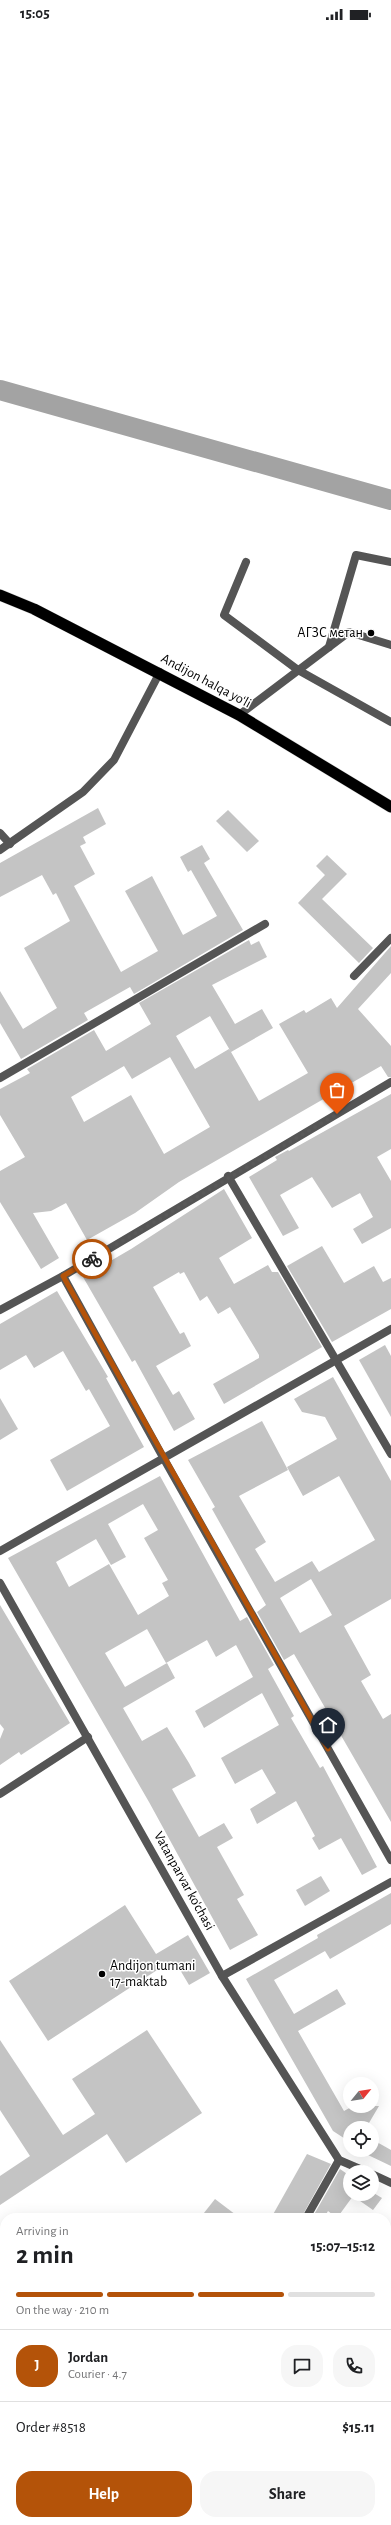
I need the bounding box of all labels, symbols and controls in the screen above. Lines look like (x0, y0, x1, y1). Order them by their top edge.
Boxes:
text: 15:05 (20, 6, 50, 21)
place label: АГЗС метан (297, 626, 363, 640)
marker: АГЗС метан (366, 628, 376, 638)
street label: Andijon halqa yo‘li (159, 651, 253, 711)
pin (320, 1073, 354, 1114)
icon: bag (326, 1079, 348, 1101)
courier (72, 1239, 112, 1279)
icon: bike (81, 1248, 103, 1270)
pin (311, 1708, 345, 1749)
icon: home (317, 1714, 339, 1736)
street label: Vatanparvar ko'chasi (151, 1829, 217, 1933)
place label: Andijon tumani 17-maktab (110, 1959, 195, 1989)
marker: Andijon tumani 17-maktab (97, 1969, 107, 1979)
north arrow (343, 2077, 379, 2113)
map controls (343, 2077, 379, 2201)
button: locate (343, 2121, 379, 2157)
button: layers (343, 2165, 379, 2201)
text: Arriving in (16, 2225, 69, 2238)
text: 15:07–15:12 (311, 2239, 375, 2254)
text: 2 min (16, 2242, 74, 2268)
text: On the way · 210 m (16, 2304, 109, 2317)
button: chat (281, 2345, 323, 2387)
button: phone (333, 2345, 375, 2387)
text: Jordan (68, 2350, 108, 2365)
text: J (34, 2358, 40, 2373)
text: Courier · 4.7 (68, 2368, 127, 2381)
text: Order #8518 (16, 2420, 86, 2435)
text: $15.11 (342, 2420, 375, 2435)
button: Help (16, 2471, 192, 2517)
button: Share (200, 2471, 375, 2517)

